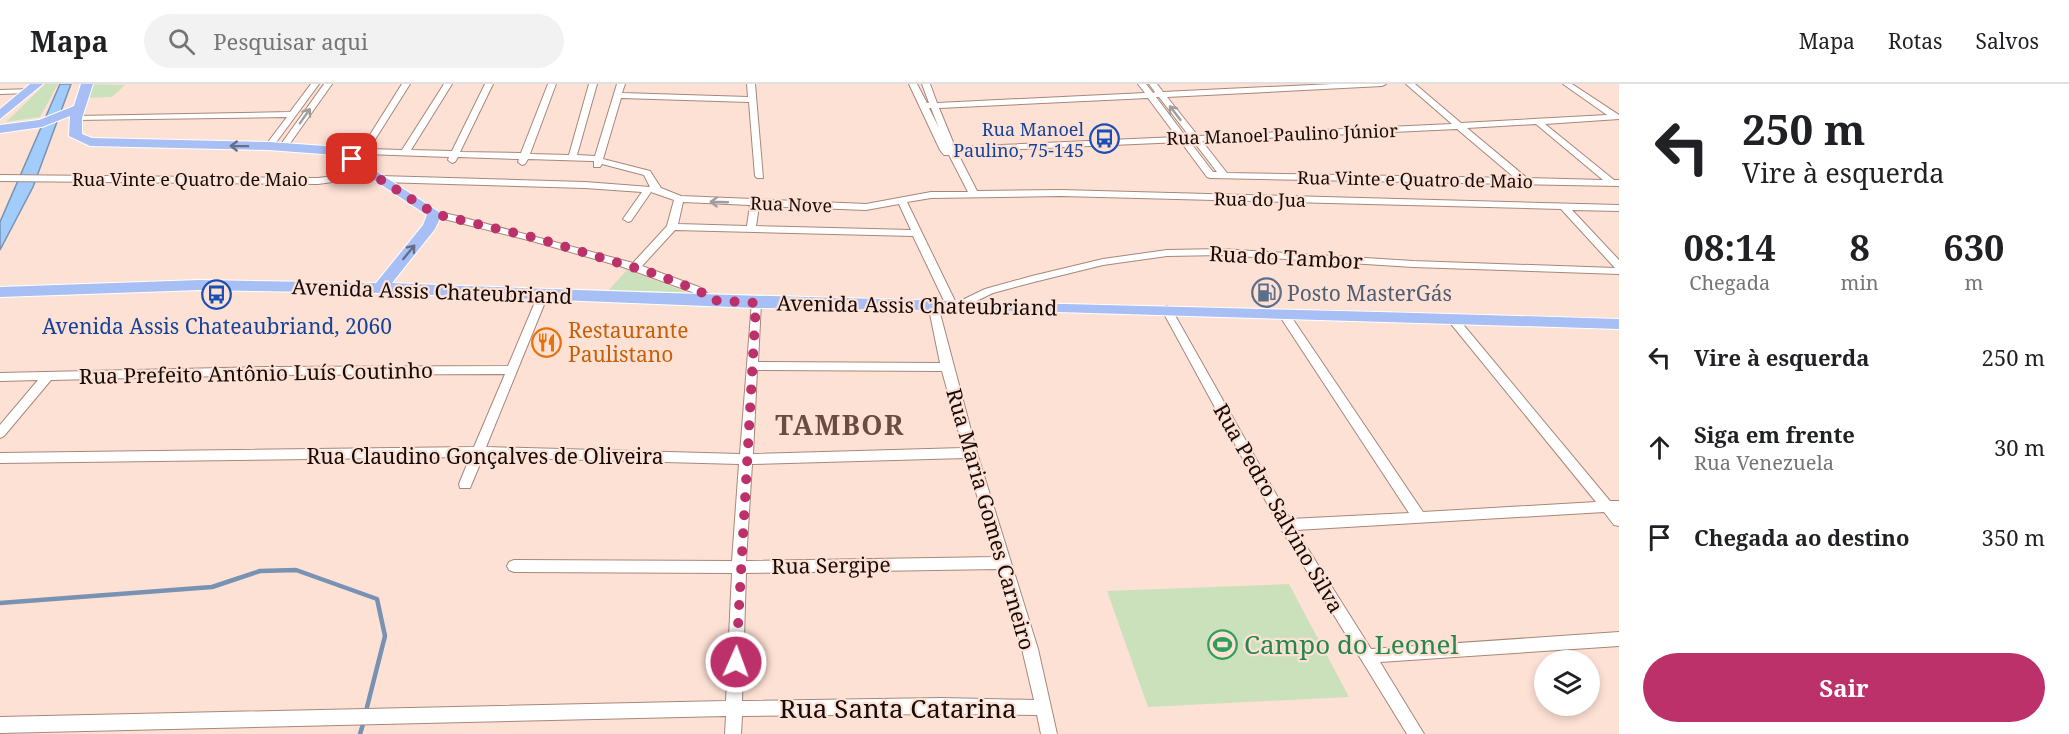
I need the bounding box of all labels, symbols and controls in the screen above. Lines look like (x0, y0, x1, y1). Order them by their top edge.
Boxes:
search box (144, 14, 564, 68)
text: Mapa (30, 22, 108, 60)
icon: search (165, 25, 198, 58)
text: Pesquisar aqui (213, 26, 368, 56)
text: Mapa (1799, 27, 1855, 55)
text: Rotas (1888, 27, 1942, 55)
text: Salvos (1975, 27, 2039, 55)
text: 250 m (1742, 100, 1866, 157)
one-way arrow (1169, 105, 1182, 121)
one-way arrow (299, 108, 311, 124)
icon: left (1643, 108, 1721, 186)
place label: Rua Manoel Paulino, 75-145 (953, 117, 1084, 162)
street label: Rua Manoel Paulino Júnior (1166, 118, 1399, 150)
bus stop icon: Rua Manoel Paulino, 75-145 (1089, 123, 1121, 155)
pin (326, 133, 377, 184)
one-way arrow (229, 140, 249, 152)
icon: arrive (335, 142, 368, 175)
text: Vire à esquerda (1742, 154, 1945, 191)
street label: Rua Vinte e Quatro de Maio (1297, 165, 1533, 193)
street label: Rua Vinte e Quatro de Maio (72, 167, 308, 191)
street label: Rua do Jua (1214, 186, 1306, 212)
street label: Rua Nove (749, 191, 833, 217)
one-way arrow (709, 196, 729, 207)
text: 08:14 (1684, 223, 1776, 272)
text: 8 (1849, 223, 1870, 272)
text: 630 (1943, 223, 2004, 272)
street label: Rua do Tambor (1209, 239, 1364, 275)
one-way arrow (402, 245, 416, 260)
text: Chegada (1689, 269, 1770, 296)
text: min (1841, 269, 1879, 296)
text: m (1964, 269, 1983, 296)
street label: Avenida Assis Chateubriand (291, 272, 573, 310)
fuel station icon: Posto MasterGás (1250, 277, 1282, 309)
bus stop icon: Avenida Assis Chateaubriand, 2060 (201, 279, 233, 311)
place label: Posto MasterGás (1287, 279, 1452, 307)
street label: Avenida Assis Chateubriand (776, 289, 1058, 321)
place label: Avenida Assis Chateaubriand, 2060 (42, 312, 392, 340)
place label: Restaurante Paulistano (568, 316, 689, 368)
restaurant icon: Restaurante Paulistano (531, 326, 563, 358)
icon: left (1643, 341, 1676, 374)
text: Vire à esquerda (1694, 342, 1870, 372)
text: 250 m (1982, 342, 2045, 372)
street label: Rua Prefeito Antônio Luís Coutinho (79, 356, 433, 390)
street label: Rua Maria Gomes Carneiro (940, 385, 1042, 653)
street label: Rua Pedro Salvino Silva (1208, 398, 1350, 618)
district label: TAMBOR (775, 406, 905, 443)
text: Siga em frente (1694, 419, 1855, 449)
icon: ahead (1643, 431, 1676, 464)
text: 30 m (1994, 432, 2045, 462)
street label: Rua Claudino Gonçalves de Oliveira (306, 442, 664, 470)
text: Rua Venezuela (1694, 449, 1834, 476)
icon: arrive (1643, 521, 1676, 554)
text: Chegada ao destino (1694, 522, 1909, 552)
text: 350 m (1982, 522, 2045, 552)
street label: Rua Sergipe (771, 550, 891, 580)
place label: Campo do Leonel (1244, 626, 1458, 662)
sports icon: Campo do Leonel (1207, 628, 1239, 660)
position arrow (704, 630, 768, 694)
map controls (1534, 650, 1600, 716)
button: layers (1534, 650, 1600, 716)
button: Sair (1643, 653, 2045, 722)
street label: Rua Santa Catarina (779, 690, 1017, 726)

